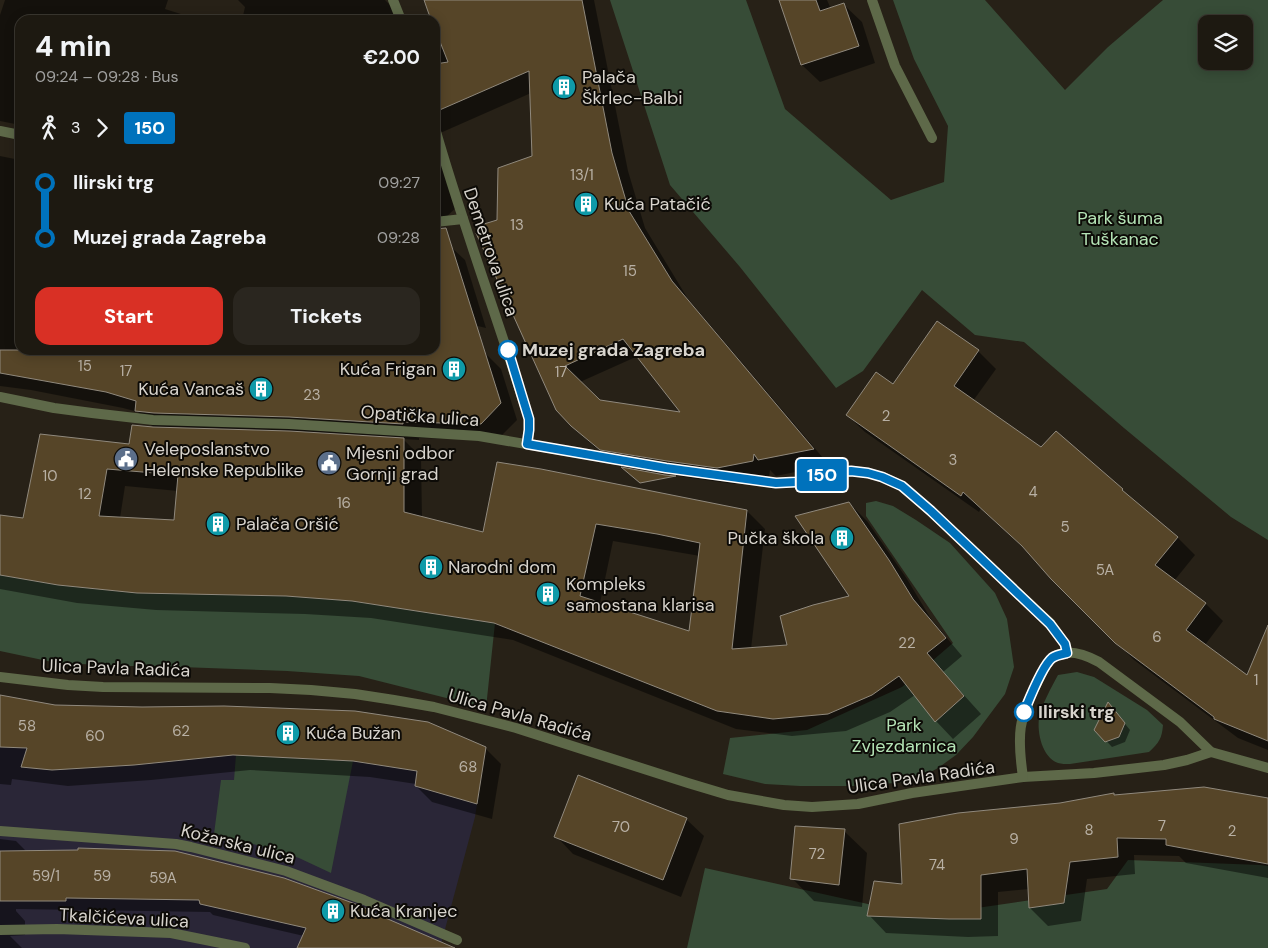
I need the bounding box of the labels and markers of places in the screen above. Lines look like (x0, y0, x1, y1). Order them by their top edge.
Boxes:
place label: Palača Škrlec-Balbi (582, 65, 683, 110)
building icon: Palača Škrlec-Balbi (551, 74, 577, 100)
building icon: Kuća Patačić (573, 191, 599, 217)
place label: Kuća Patačić (604, 192, 711, 216)
place label: Muzej grada Zagreba (522, 338, 705, 362)
marker: Muzej grada Zagreba (498, 340, 518, 360)
building icon: Kuća Frigan (441, 356, 467, 382)
place label: Kuća Frigan (340, 357, 436, 381)
building icon: Kuća Vancaš (248, 376, 274, 402)
place label: Kuća Vancaš (138, 377, 244, 401)
place label: Veleposlanstvo Helenske Republike (144, 437, 304, 482)
place label: Mjesni odbor Gornji grad (346, 441, 455, 486)
public building icon: Veleposlanstvo Helenske Republike (113, 446, 139, 472)
public building icon: Mjesni odbor Gornji grad (316, 450, 342, 476)
building icon: Palača Oršić (205, 511, 231, 537)
place label: Palača Oršić (236, 512, 339, 536)
building icon: Pučka škola (829, 525, 855, 551)
place label: Pučka škola (727, 526, 824, 550)
building icon: Narodni dom (418, 554, 444, 580)
place label: Narodni dom (448, 555, 556, 579)
place label: Kompleks samostana klarisa (566, 572, 715, 617)
building icon: Kompleks samostana klarisa (535, 581, 561, 607)
place label: Ilirski trg (1038, 700, 1115, 724)
marker: Ilirski trg (1014, 702, 1034, 722)
building icon: Kuća Bužan (275, 720, 301, 746)
place label: Kuća Bužan (306, 721, 401, 745)
building icon: Kuća Kranjec (320, 898, 346, 924)
place label: Kuća Kranjec (350, 899, 458, 923)

